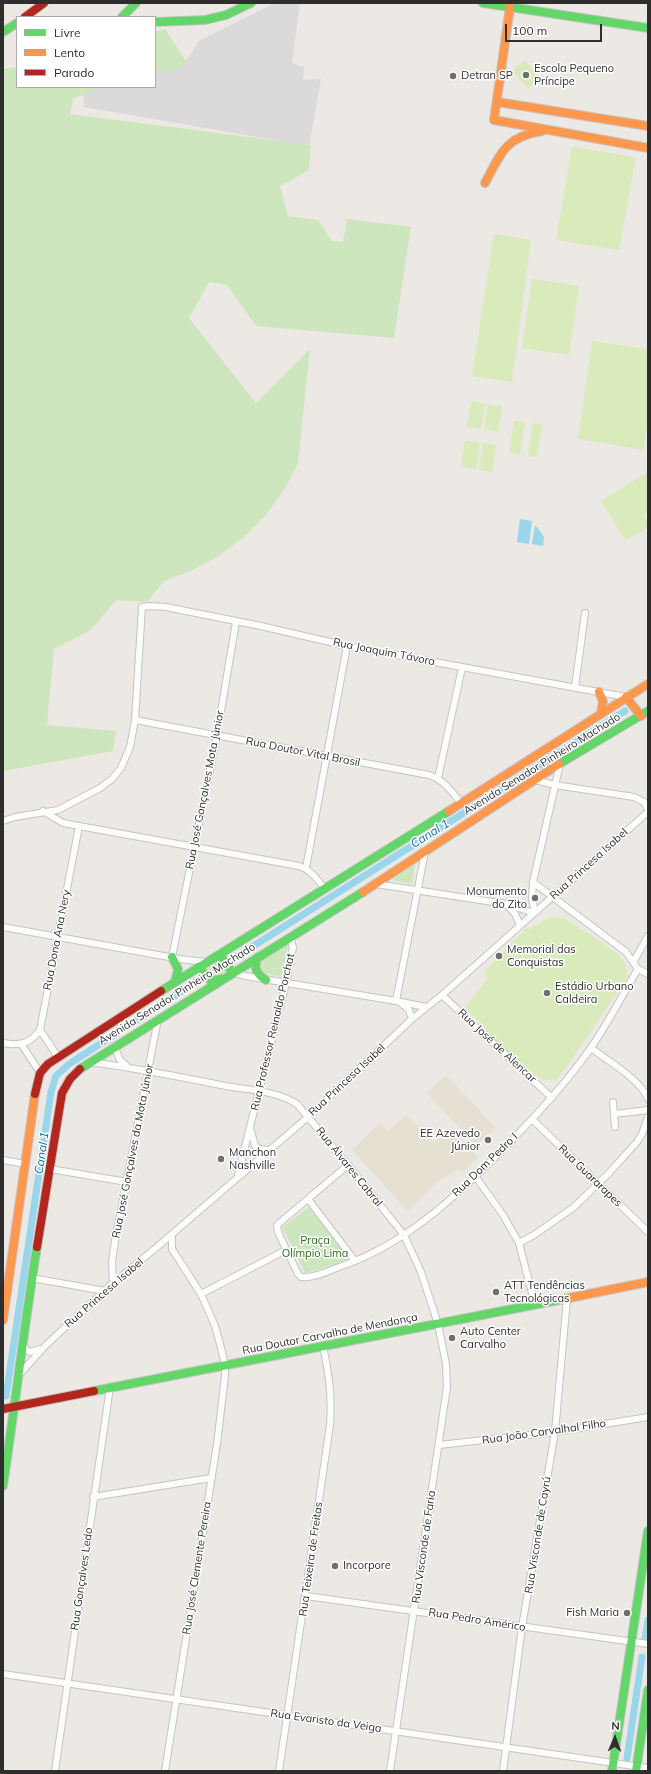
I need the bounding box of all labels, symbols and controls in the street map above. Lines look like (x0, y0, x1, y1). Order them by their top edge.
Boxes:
legend (16, 16, 156, 88)
scale bar (507, 16, 604, 42)
text: 100 m (512, 23, 547, 38)
text: Livre (54, 25, 81, 40)
text: Lento (54, 45, 85, 60)
place label: Escola Pequeno Príncipe (534, 62, 614, 88)
text: Parado (54, 65, 94, 80)
place label: Detran SP (461, 69, 513, 83)
marker: Escola Pequeno Príncipe (521, 70, 531, 80)
marker: Detran SP (448, 71, 458, 81)
street label: Rua Joaquim Távora (332, 636, 436, 668)
street label: Rua José Gonçalves Mota Júnior (183, 710, 227, 870)
street label: Avenida Senador Pinheiro Machado (461, 710, 623, 818)
street label: Rua Doutor Vital Brasil (245, 734, 361, 770)
water label: Canal 1 (408, 817, 452, 851)
street label: Rua Princesa Isabel (547, 826, 631, 902)
place label: Monumento do Zito (466, 885, 527, 911)
street label: Rua Dona Ana Nery (41, 889, 73, 991)
marker: Monumento do Zito (530, 893, 540, 903)
street label: Avenida Senador Pinheiro Machado (96, 940, 258, 1048)
place label: Memorial das Conquistas (507, 943, 576, 969)
marker: Memorial das Conquistas (494, 951, 504, 961)
street label: Rua Professor Reinaldo Porchat (248, 952, 298, 1112)
place label: Estádio Urbano Caldeira (555, 980, 634, 1006)
marker: Estádio Urbano Caldeira (542, 988, 552, 998)
street label: Rua José de Alencar (455, 1006, 539, 1086)
street label: Rua Princesa Isabel (306, 1041, 388, 1119)
street label: Rua José Gonçalves da Mota Júnior (110, 1063, 156, 1239)
street label: Rua Álvares Cabral (313, 1125, 385, 1209)
place label: EE Azevedo Júnior (420, 1127, 480, 1153)
street label: Rua Dom Pedro I (450, 1130, 520, 1200)
water label: Canal 1 (32, 1131, 52, 1175)
marker: EE Azevedo Júnior (483, 1135, 493, 1145)
street label: Rua Guararapes (555, 1142, 625, 1210)
place label: Manchon Nashville (229, 1146, 276, 1172)
marker: Manchon Nashville (216, 1154, 226, 1164)
park label: Praça Olímpio Lima (282, 1234, 348, 1260)
street label: Rua Princesa Isabel (62, 1255, 146, 1331)
place label: ATT Tendências Tecnológicas (504, 1279, 585, 1305)
marker: ATT Tendências Tecnológicas (491, 1287, 501, 1297)
street label: Rua Doutor Carvalho de Mendonça (241, 1310, 419, 1358)
place label: Auto Center Carvalho (460, 1325, 521, 1351)
marker: Auto Center Carvalho (447, 1333, 457, 1343)
street label: Rua João Carvalhal Filho (481, 1417, 607, 1447)
street label: Rua Visconde de Cayrú (522, 1476, 554, 1594)
street label: Rua Visconde de Faria (410, 1490, 438, 1604)
street label: Rua José Clemente Pereira (180, 1501, 214, 1635)
street label: Rua Teixeira de Freitas (296, 1501, 326, 1617)
street label: Rua Gonçalves Ledo (68, 1527, 96, 1631)
place label: Incorpore (343, 1559, 391, 1573)
marker: Incorpore (330, 1561, 340, 1571)
street label: Rua Pedro Américo (428, 1606, 526, 1634)
place label: Fish Maria (566, 1606, 619, 1620)
marker: Fish Maria (622, 1608, 632, 1618)
street label: Rua Evaristo da Veiga (270, 1707, 382, 1735)
north arrow (595, 1718, 635, 1758)
text: N (611, 1719, 620, 1733)

